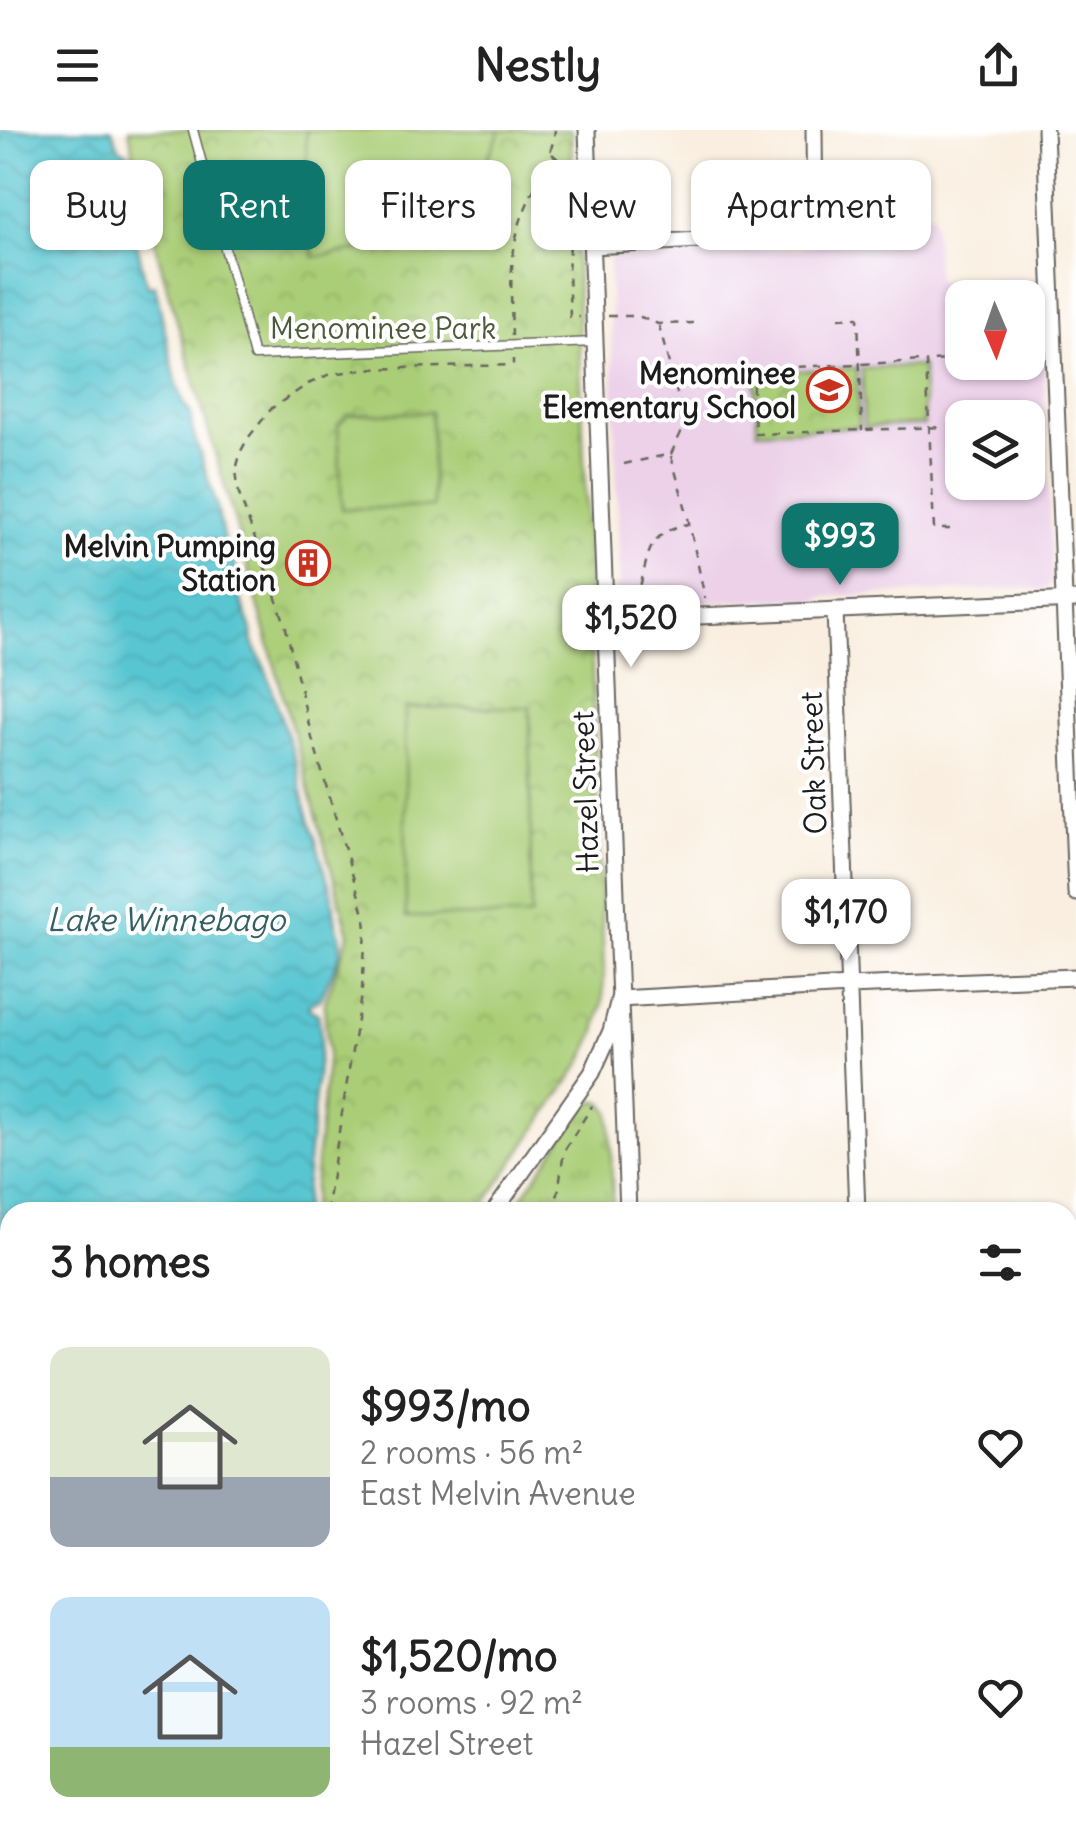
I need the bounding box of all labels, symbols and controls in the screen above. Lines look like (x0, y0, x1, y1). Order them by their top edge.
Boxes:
text: Nestly (475, 37, 601, 93)
icon: menu (50, 38, 105, 93)
icon: share (971, 38, 1026, 93)
chip: Buy (30, 160, 163, 250)
chip: Rent (183, 160, 325, 250)
chip: Filters (345, 160, 511, 250)
chip: New (531, 160, 671, 250)
chip: Apartment (691, 160, 931, 250)
north arrow (945, 280, 1045, 380)
map controls (945, 280, 1045, 500)
park label: Menominee Park (270, 309, 496, 347)
place label: Menominee Elementary School (543, 354, 796, 426)
school or university icon: Menominee Elementary School (806, 367, 852, 413)
button: layers (945, 400, 1045, 500)
pin: $993 (781, 503, 899, 588)
text: $993 (804, 515, 876, 556)
place label: Melvin Pumping Station (63, 527, 276, 599)
building icon: Melvin Pumping Station (285, 540, 331, 586)
pin: $1,520 (550, 585, 712, 670)
text: $1,520 (584, 597, 678, 638)
street label: Oak Street (792, 691, 834, 835)
street label: Hazel Street (563, 710, 607, 874)
pin: $1,170 (765, 879, 927, 964)
text: $1,170 (804, 891, 888, 932)
water label: Lake Winnebago (47, 899, 287, 940)
icon: filters (973, 1235, 1028, 1290)
text: 3 homes (50, 1236, 210, 1288)
text: $993/mo (360, 1380, 531, 1432)
icon: home (130, 1387, 250, 1507)
icon: heart (973, 1420, 1028, 1475)
text: 2 rooms · 56 m² (360, 1432, 583, 1473)
text: East Melvin Avenue (360, 1473, 636, 1514)
text: $1,520/mo (360, 1630, 558, 1682)
icon: home (130, 1637, 250, 1757)
icon: heart (973, 1670, 1028, 1725)
text: 3 rooms · 92 m² (360, 1682, 583, 1723)
text: Hazel Street (360, 1723, 533, 1764)

